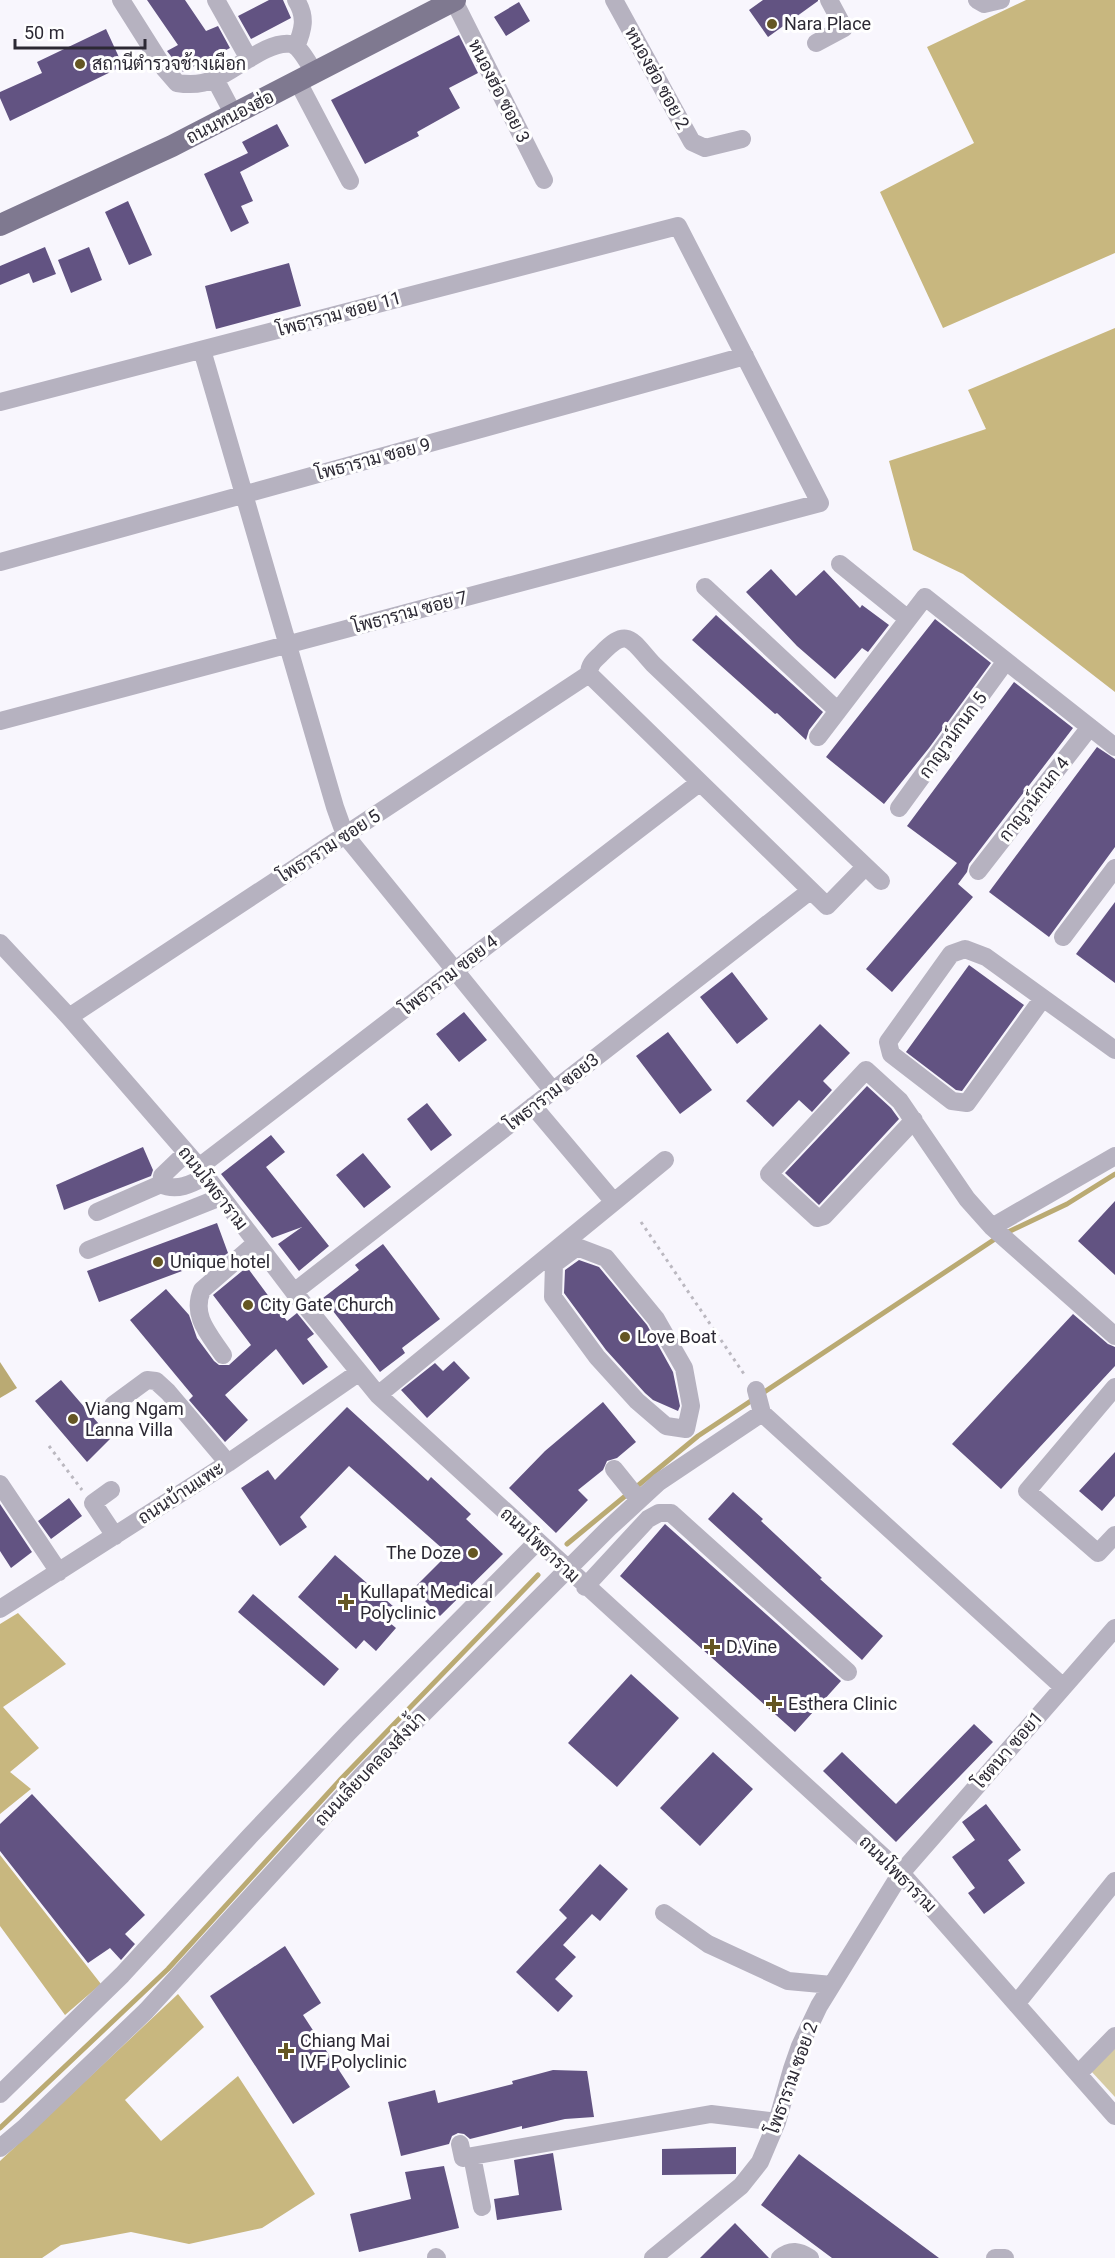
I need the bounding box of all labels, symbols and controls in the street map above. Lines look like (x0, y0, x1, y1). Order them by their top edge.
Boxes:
scale bar (15, 12, 146, 50)
place label: Nara Place (784, 13, 871, 34)
marker: Nara Place (765, 17, 779, 31)
text: 50 m (24, 22, 64, 43)
street label: หนองฮ่อ ซอย 2 (621, 23, 695, 132)
street label: หนองฮ่อ ซอย 3 (464, 35, 535, 146)
place label: สถานีตำรวจช้างเผือก (92, 51, 246, 74)
marker: สถานีตำรวจช้างเผือก (73, 57, 87, 71)
street label: ถนนหนองฮ่อ (182, 85, 277, 148)
street label: โพธาราม ซอย 11 (273, 285, 403, 340)
street label: โพธาราม ซอย 9 (312, 431, 432, 484)
street label: โพธาราม ซอย 7 (349, 584, 469, 637)
street label: กาญวน์กนก 5 (913, 686, 992, 783)
street label: กาญวน์กนก 4 (993, 751, 1074, 846)
street label: โพธาราม ซอย 5 (272, 803, 384, 887)
street label: โพธาราม ซอย 4 (394, 929, 502, 1020)
street label: โพธาราม ซอย3 (499, 1047, 603, 1135)
street label: ถนนโพธาราม (174, 1141, 254, 1234)
place label: Unique hotel (170, 1251, 270, 1272)
marker: Unique hotel (151, 1255, 165, 1269)
place label: City Gate Church (260, 1294, 394, 1315)
marker: City Gate Church (241, 1298, 255, 1312)
place label: Love Boat (637, 1326, 717, 1347)
marker: Love Boat (618, 1330, 632, 1344)
place label: Viang Ngam Lanna Villa (85, 1398, 184, 1440)
marker: Viang Ngam Lanna Villa (66, 1412, 80, 1426)
street label: ถนนบ้านแพะ (133, 1456, 228, 1528)
street label: ถนนโพธาราม (497, 1501, 585, 1586)
place label: The Doze (386, 1542, 461, 1563)
marker: The Doze (466, 1546, 480, 1560)
place label: Kullapat Medical Polyclinic (360, 1581, 493, 1623)
marker: Kullapat Medical Polyclinic (337, 1593, 355, 1611)
place label: D.Vine (726, 1636, 777, 1657)
marker: D.Vine (703, 1638, 721, 1656)
place label: Esthera Clinic (788, 1693, 897, 1714)
marker: Esthera Clinic (765, 1695, 783, 1713)
street label: ถนนเลียบคลองส่งน้ำ (306, 1704, 429, 1830)
street label: โชตนา ซอย1 (966, 1705, 1047, 1793)
street label: ถนนโพธาราม (856, 1829, 943, 1916)
street label: โพธาราม ซอย 2 (759, 2018, 822, 2138)
place label: Chiang Mai IVF Polyclinic (300, 2030, 407, 2072)
marker: Chiang Mai IVF Polyclinic (277, 2042, 295, 2060)

